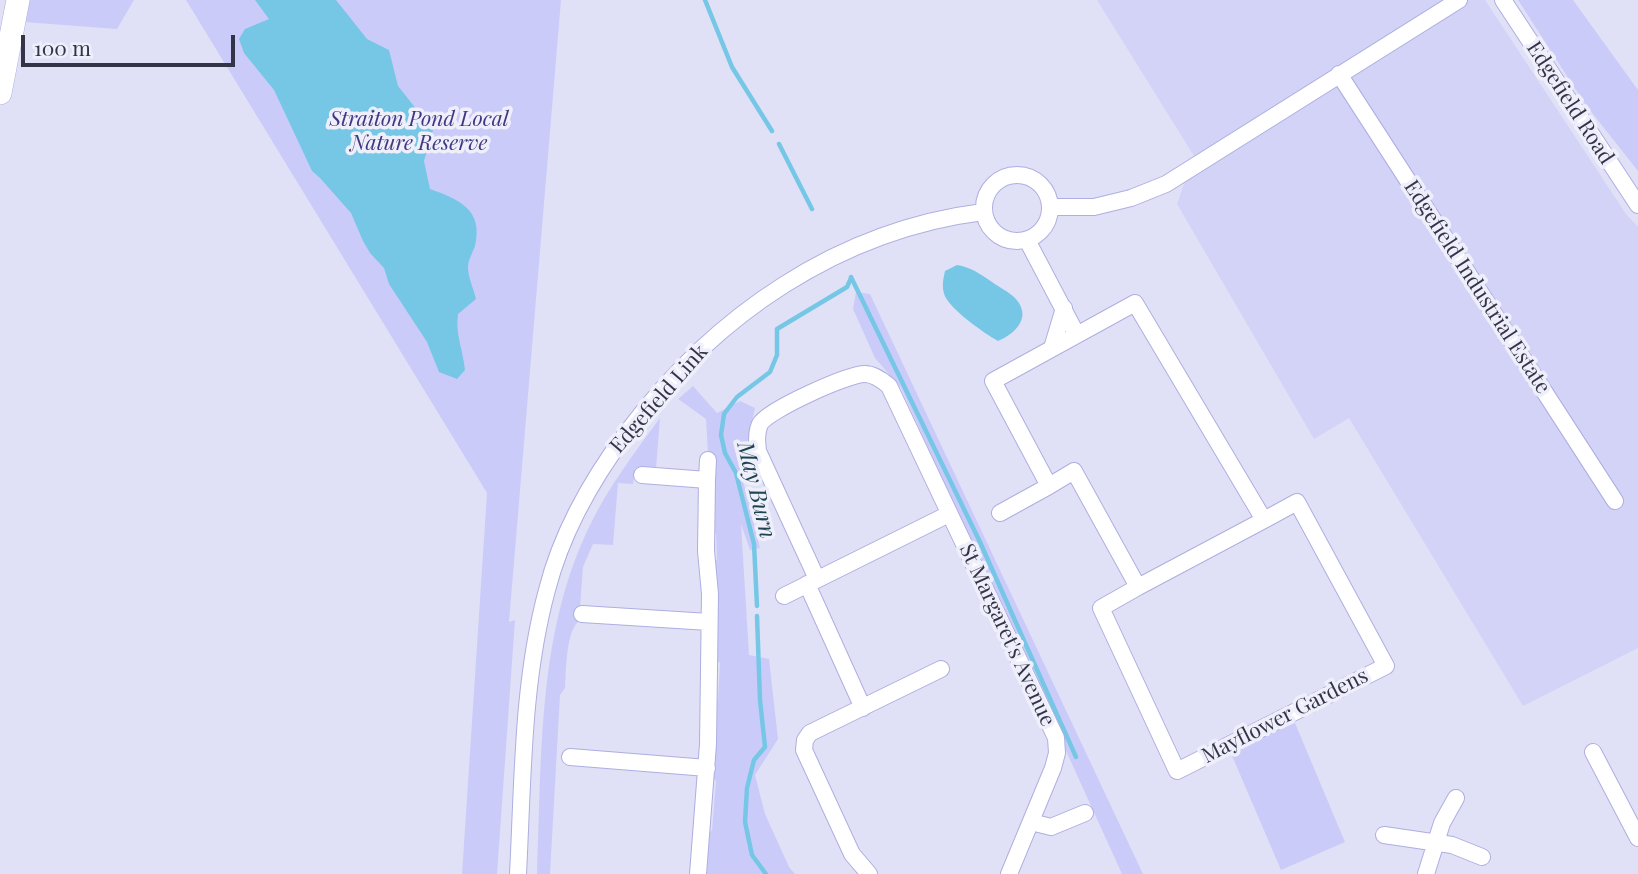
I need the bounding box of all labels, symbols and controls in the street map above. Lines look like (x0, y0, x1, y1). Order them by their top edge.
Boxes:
scale bar (24, 21, 238, 65)
text: 100 m (34, 33, 91, 61)
street label: Edgefield Road (1521, 37, 1619, 169)
park label: Straiton Pond Local Nature Reserve (329, 106, 509, 156)
street label: Edgefield Industrial Estate (1398, 175, 1556, 399)
street label: Edgefield Link (605, 339, 713, 459)
water label: May Burn (731, 439, 781, 541)
street label: St Margaret's Avenue (954, 540, 1060, 730)
street label: Mayflower Gardens (1198, 663, 1372, 769)

